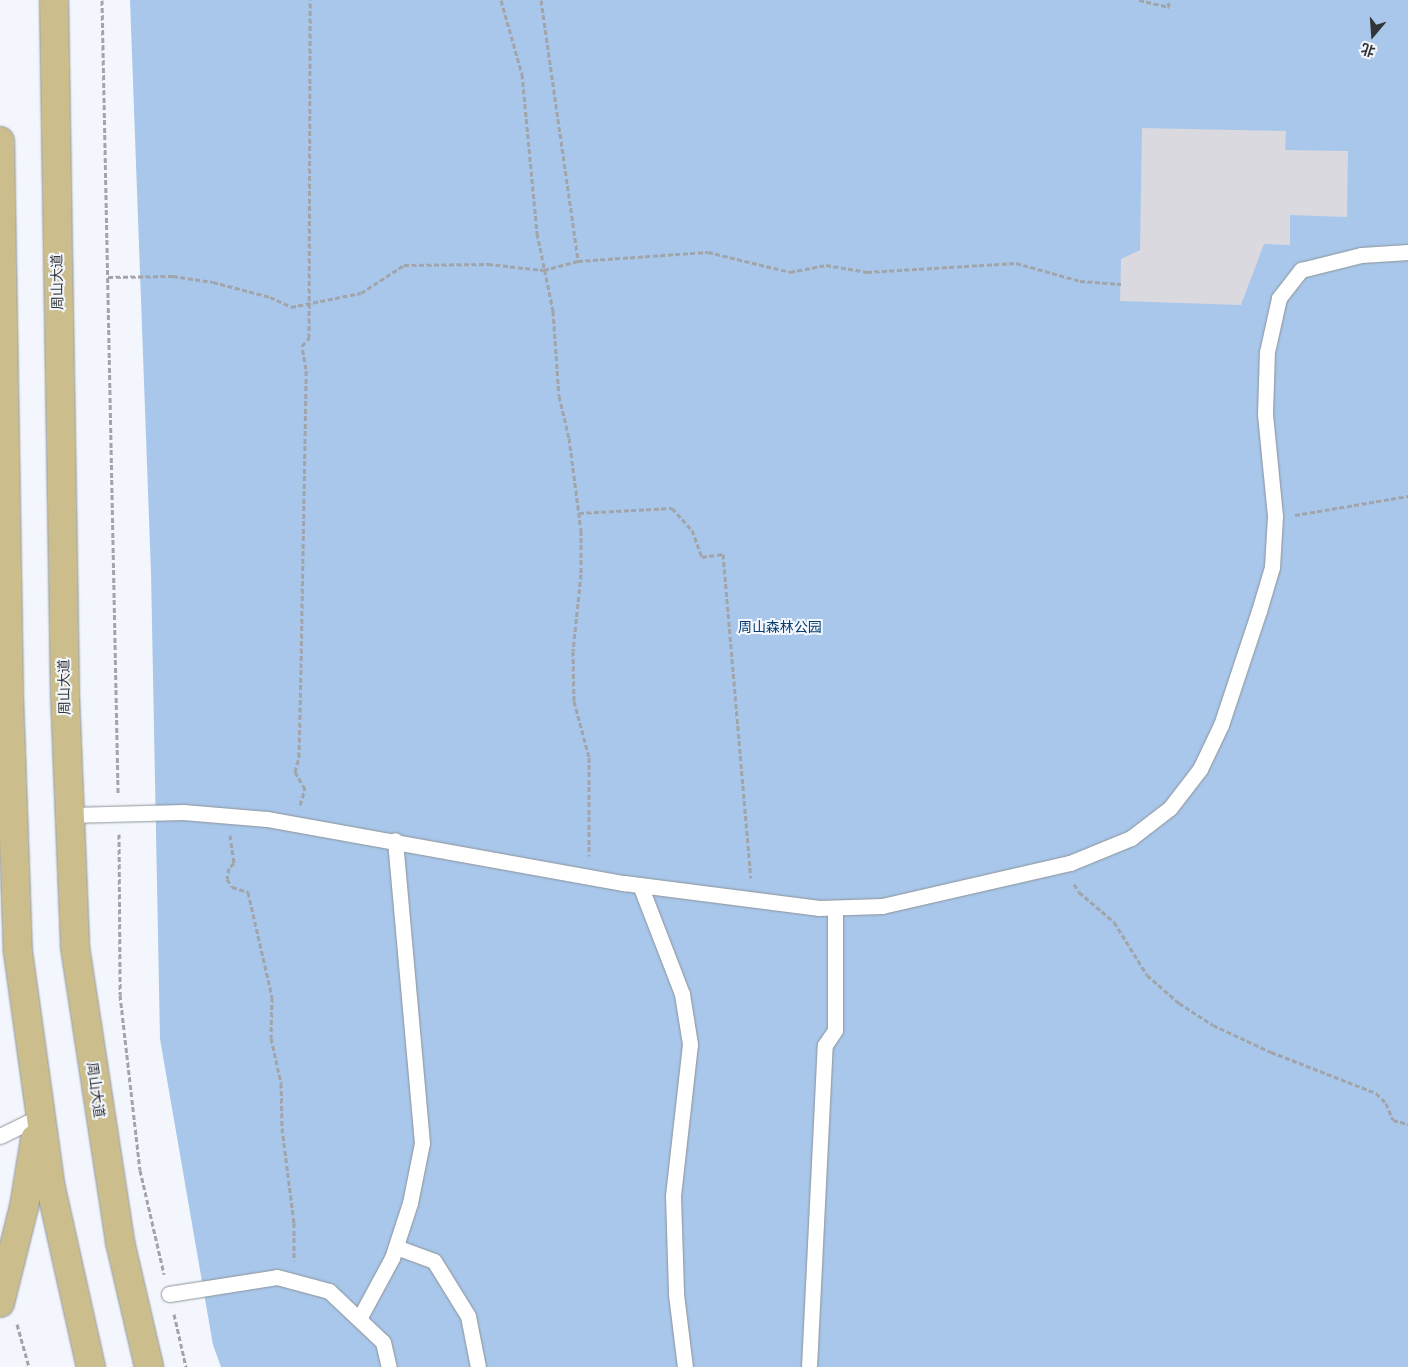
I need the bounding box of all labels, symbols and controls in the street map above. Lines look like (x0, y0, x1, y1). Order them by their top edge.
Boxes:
north arrow (1348, 10, 1398, 60)
text: 北 (1359, 39, 1377, 60)
street label: 周山大道 (49, 254, 67, 310)
park label: 周山森林公园 (738, 620, 822, 636)
street label: 周山大道 (56, 659, 74, 715)
street label: 周山大道 (83, 1061, 107, 1119)

